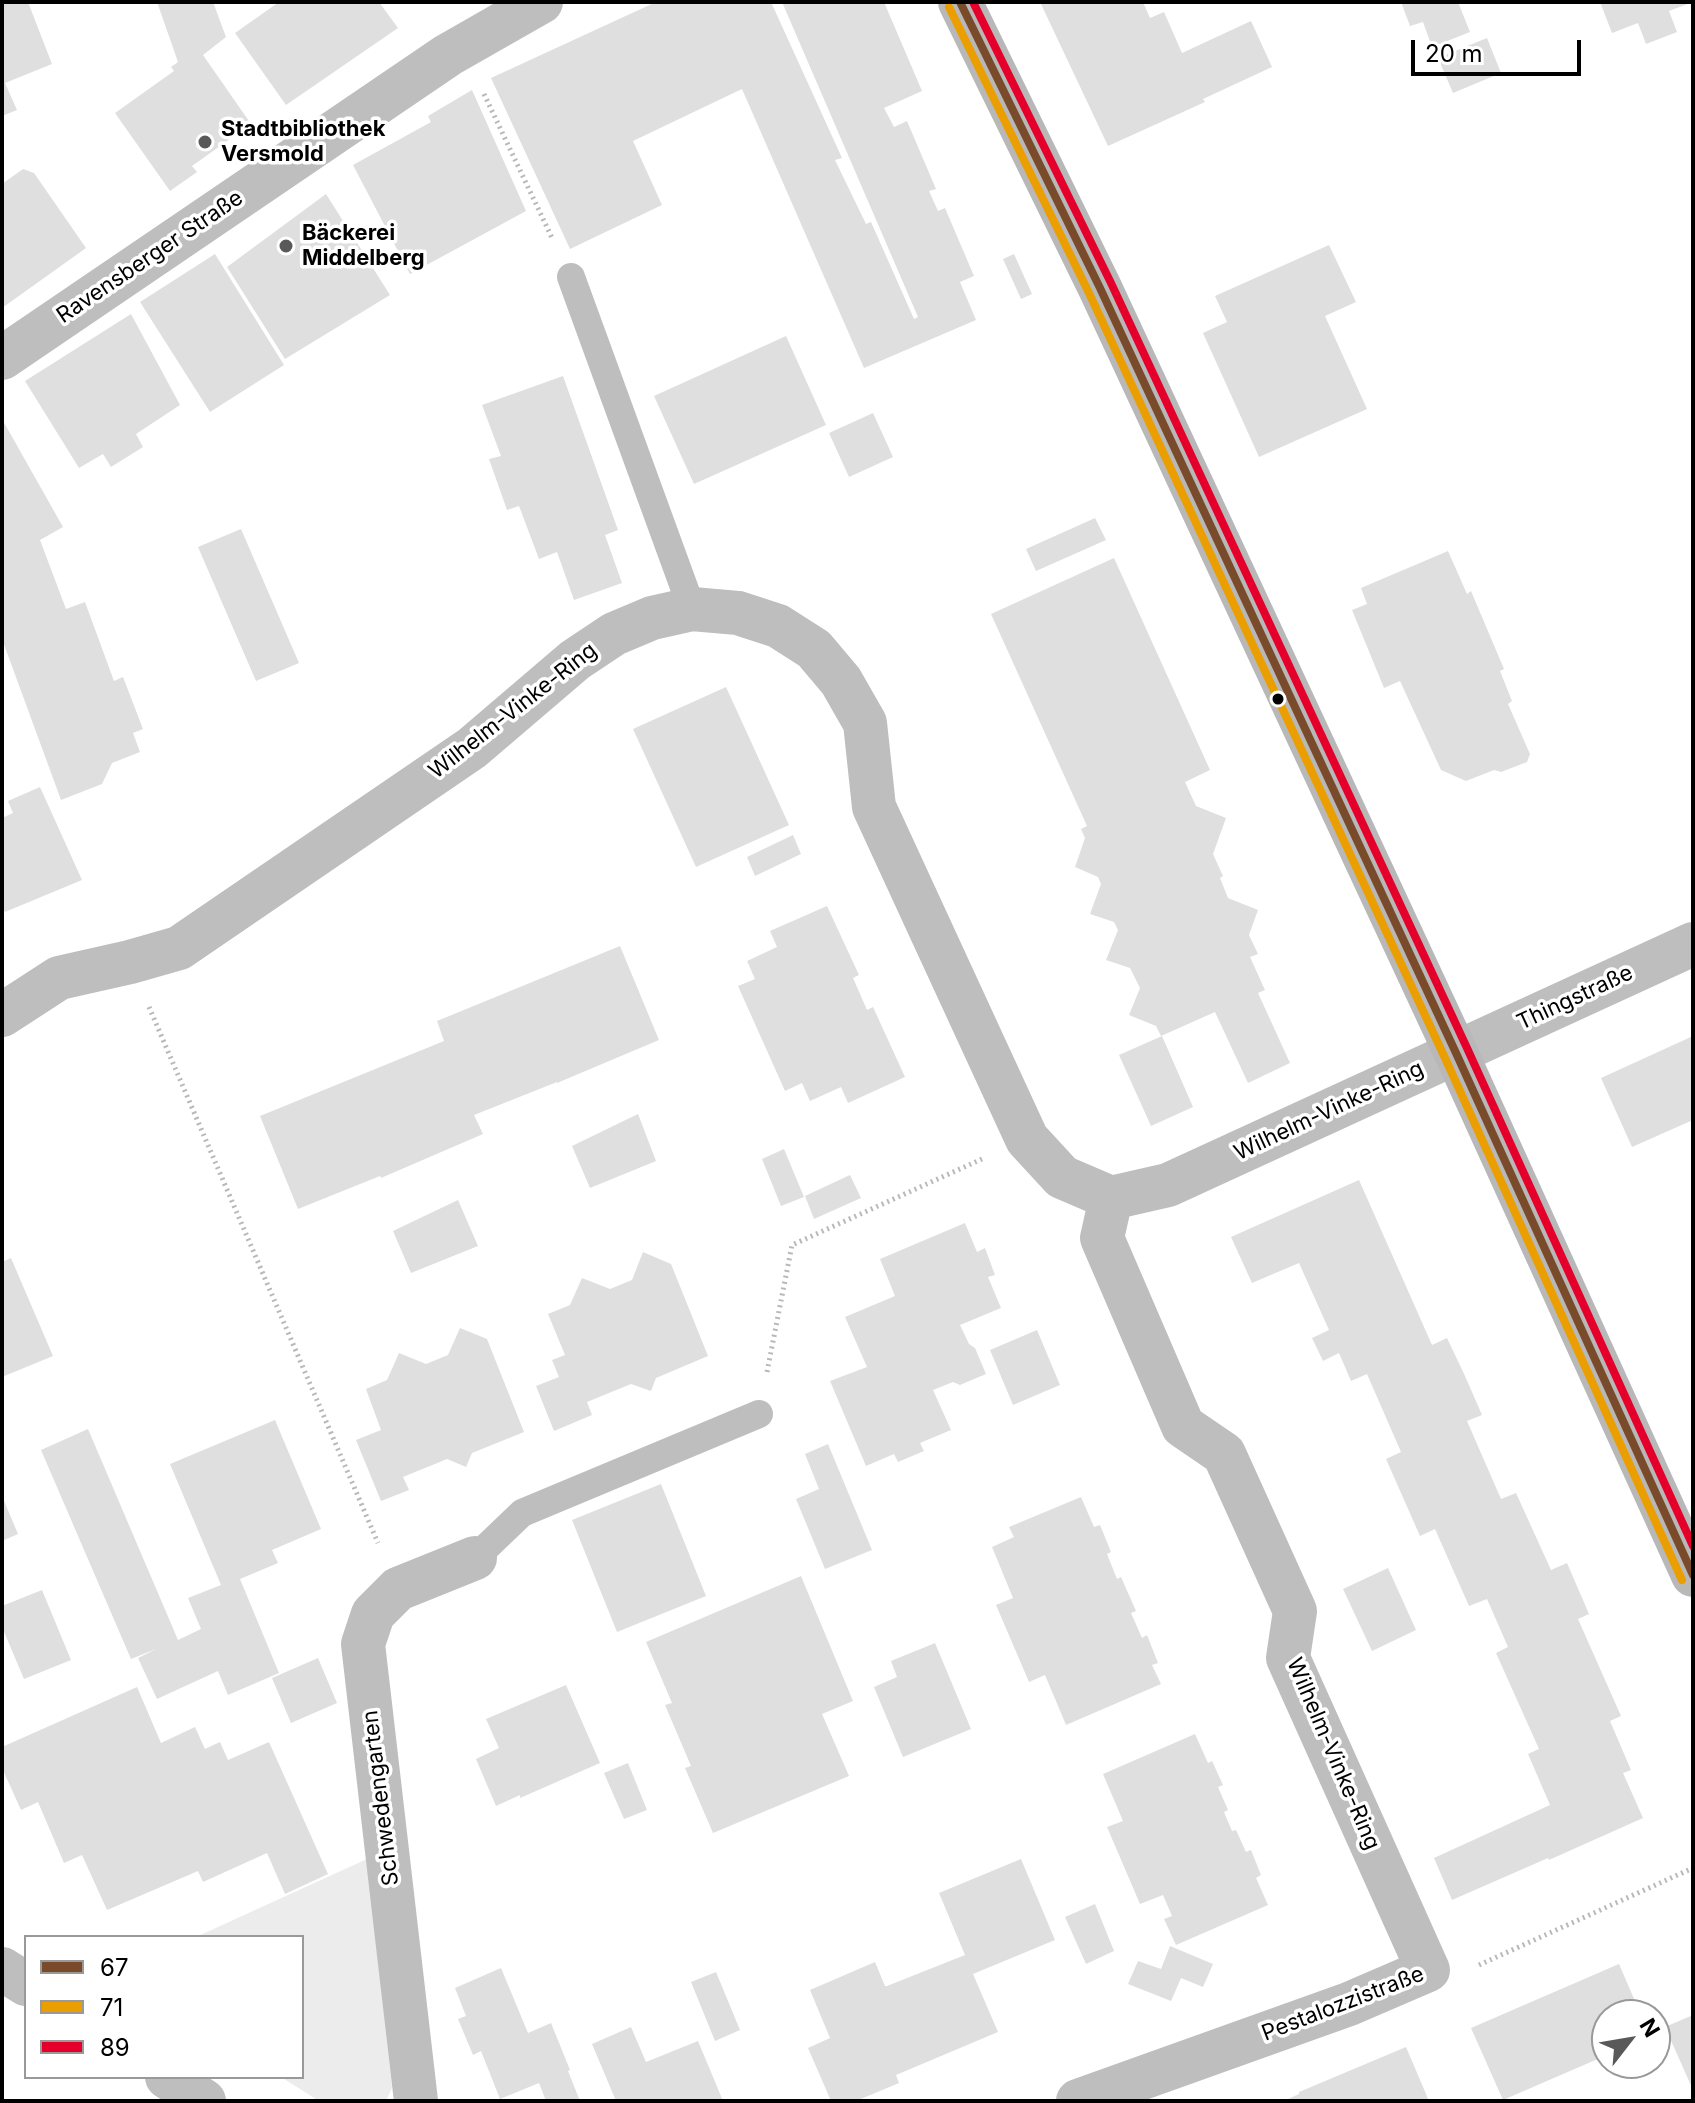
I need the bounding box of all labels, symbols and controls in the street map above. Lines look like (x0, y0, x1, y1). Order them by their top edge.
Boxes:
scale bar (1415, 24, 1585, 74)
text: 20 m (1425, 39, 1483, 68)
place label: Stadtbibliothek Versmold (221, 116, 385, 168)
marker: Stadtbibliothek Versmold (196, 133, 214, 151)
street label: Ravensberger Straße (52, 185, 248, 329)
place label: Bäckerei Middelberg (302, 220, 425, 272)
marker: Bäckerei Middelberg (277, 237, 295, 255)
street label: Wilhelm-Vinke-Ring (424, 637, 602, 785)
unlabelled marker (1270, 691, 1286, 707)
street label: Thingstraße (1513, 960, 1637, 1036)
street label: Wilhelm-Vinke-Ring (1230, 1056, 1428, 1166)
street label: Wilhelm-Vinke-Ring (1281, 1654, 1385, 1854)
street label: Schwedengarten (357, 1709, 405, 1887)
legend (24, 1935, 304, 2079)
text: 67 (100, 1953, 128, 1982)
street label: Pestalozzistraße (1258, 1961, 1428, 2047)
text: 71 (100, 1993, 123, 2022)
north arrow (1591, 1999, 1671, 2079)
text: N (1634, 2014, 1665, 2042)
text: 89 (100, 2033, 130, 2062)

